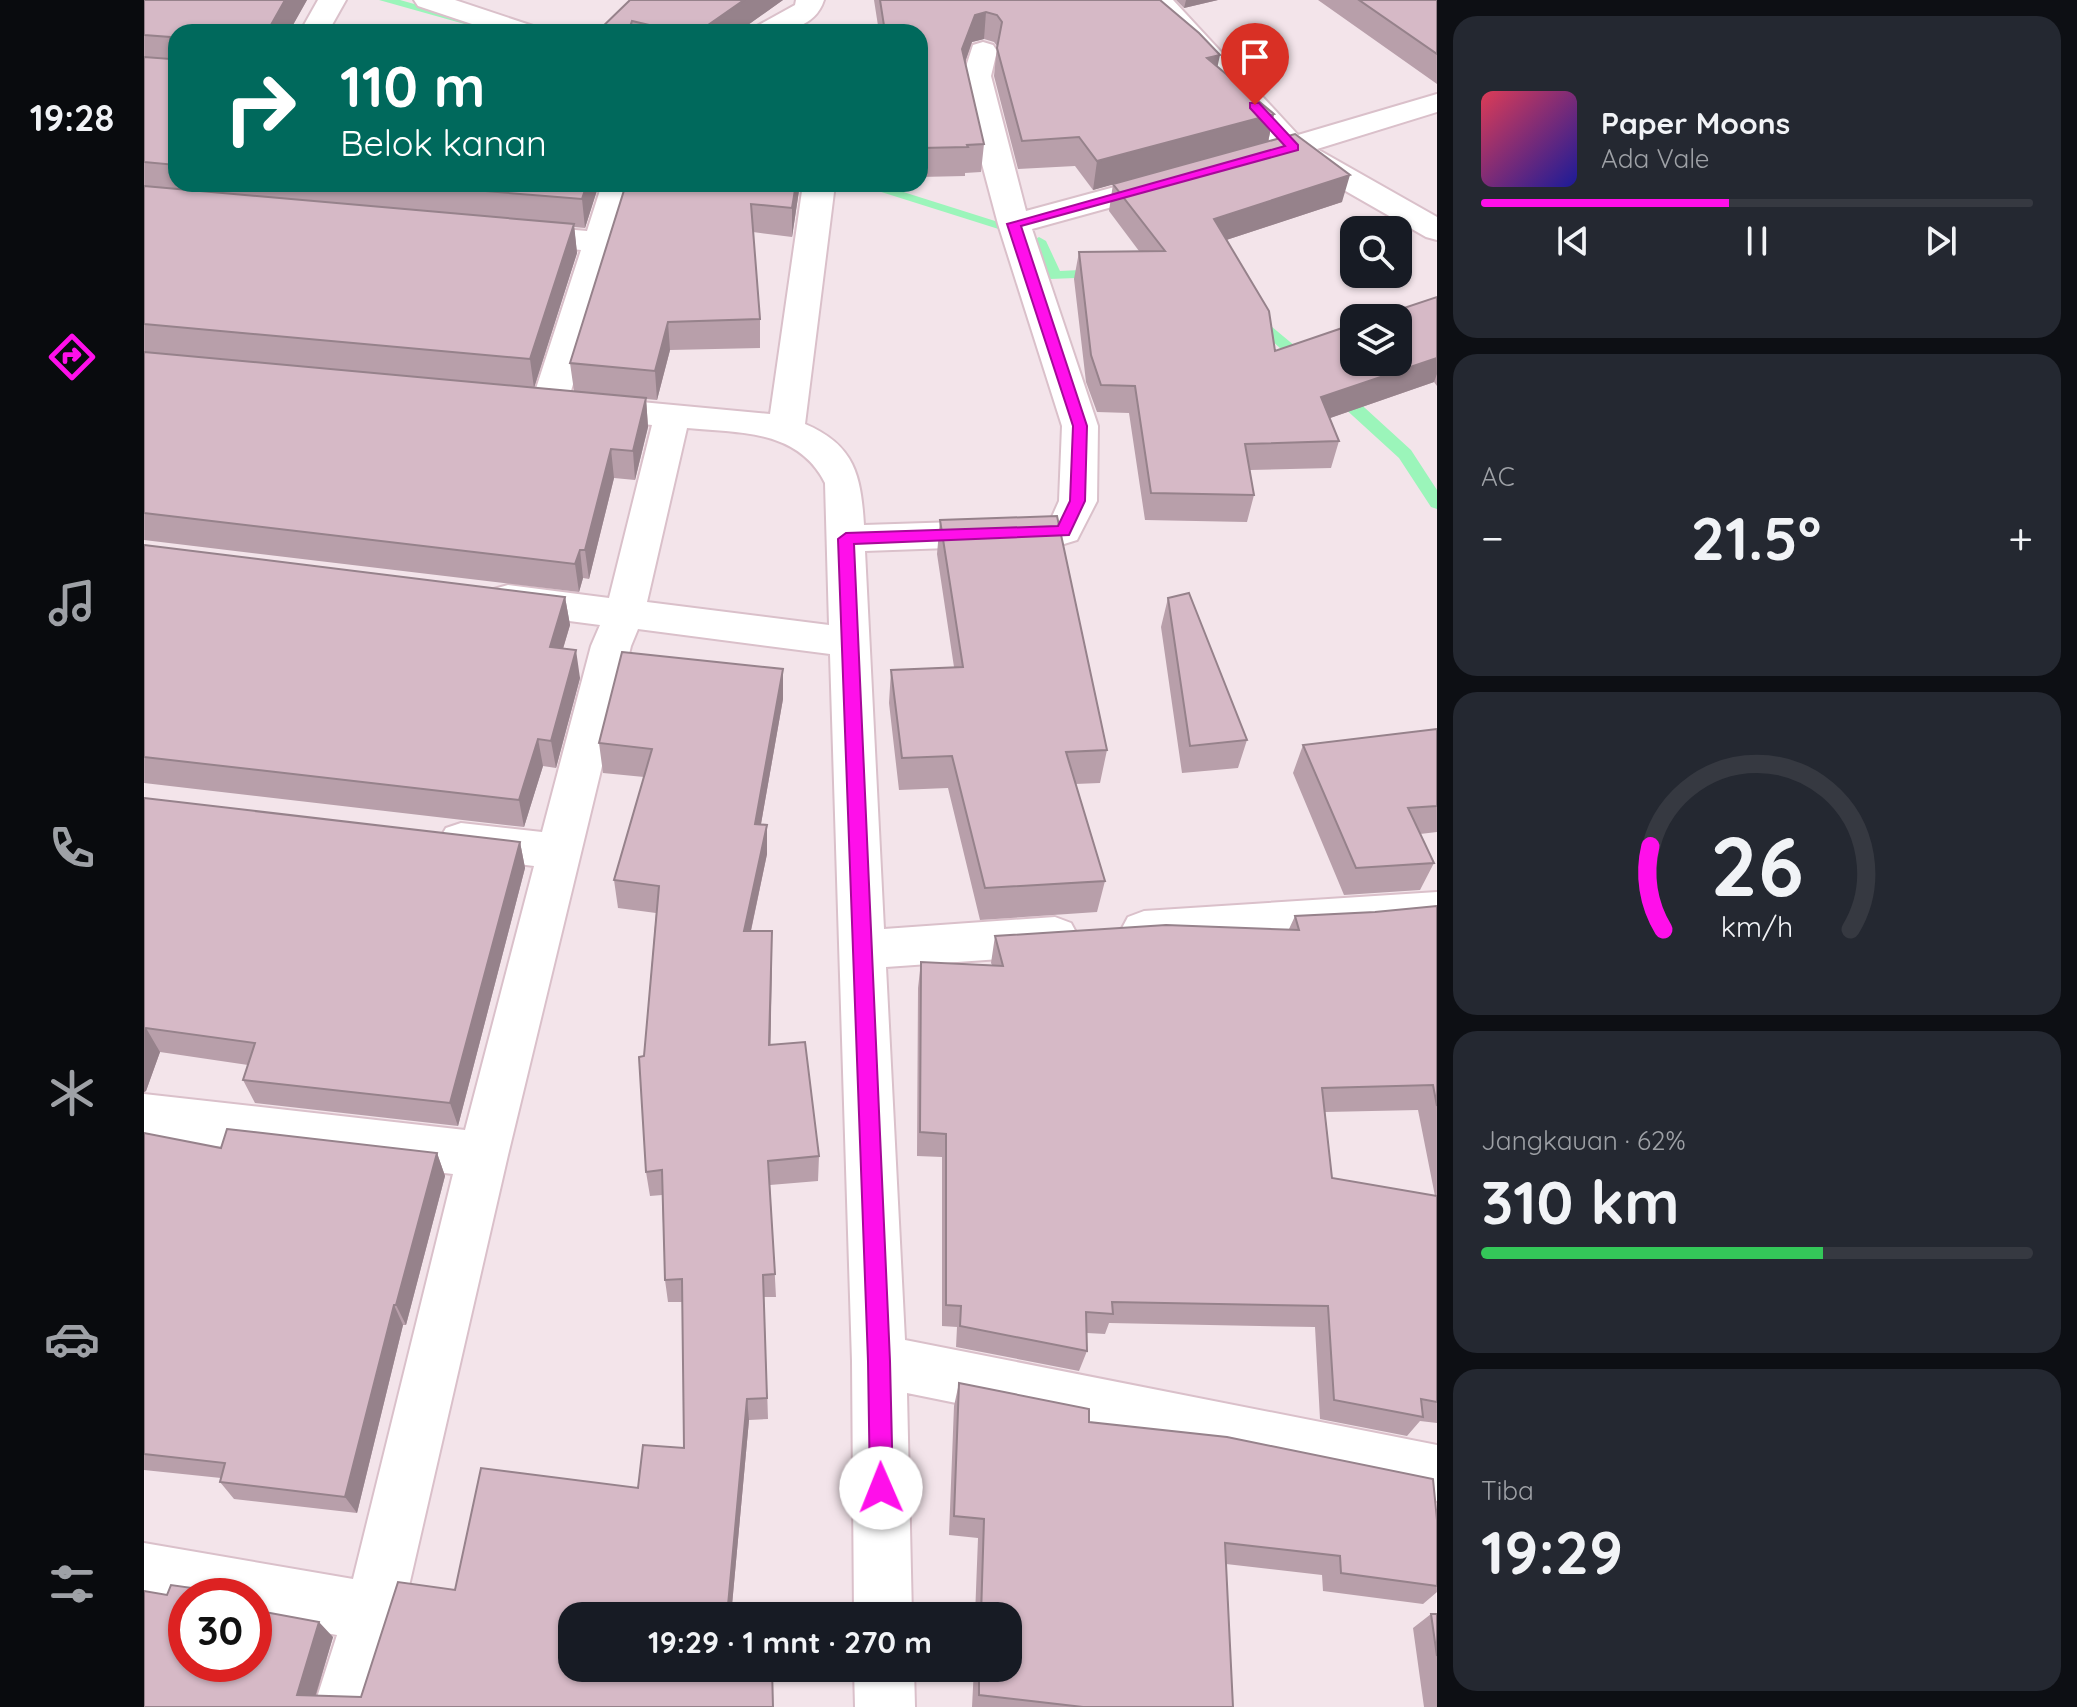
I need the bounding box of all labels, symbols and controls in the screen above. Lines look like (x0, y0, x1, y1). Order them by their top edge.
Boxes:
pin (1221, 23, 1289, 105)
icon: arrive (1233, 35, 1277, 79)
text: 110 m (340, 51, 485, 121)
icon: right (208, 56, 312, 160)
text: 19:28 (30, 95, 114, 140)
text: Paper Moons (1601, 104, 1790, 142)
text: Belok kanan (340, 120, 547, 165)
text: Ada Vale (1601, 142, 1710, 175)
map controls (1340, 216, 1412, 376)
button: search (1340, 216, 1412, 288)
icon: previous (1551, 219, 1595, 263)
icon: pause (1735, 219, 1779, 263)
icon: next (1919, 219, 1963, 263)
button: layers (1340, 304, 1412, 376)
icon: directions (44, 329, 100, 385)
text: AC (1481, 460, 1515, 493)
text: 21.5° (1691, 500, 1821, 575)
text: − (1481, 510, 1504, 565)
text: + (2008, 510, 2033, 565)
icon: music (44, 575, 100, 631)
text: 26 (1710, 812, 1804, 916)
icon: phone (44, 820, 100, 876)
text: km/h (1721, 908, 1793, 944)
icon: climate (44, 1065, 100, 1121)
text: Jangkauan · 62% (1481, 1124, 1686, 1157)
text: 310 km (1481, 1164, 1680, 1239)
icon: car (44, 1311, 100, 1367)
position arrow (839, 1446, 923, 1530)
text: Tiba (1481, 1474, 1534, 1507)
text: 19:29 (1481, 1514, 1623, 1589)
icon: filters (44, 1556, 100, 1612)
speed limit sign: 30 (168, 1578, 272, 1682)
text: 19:29 · 1 mnt · 270 m (648, 1623, 932, 1661)

